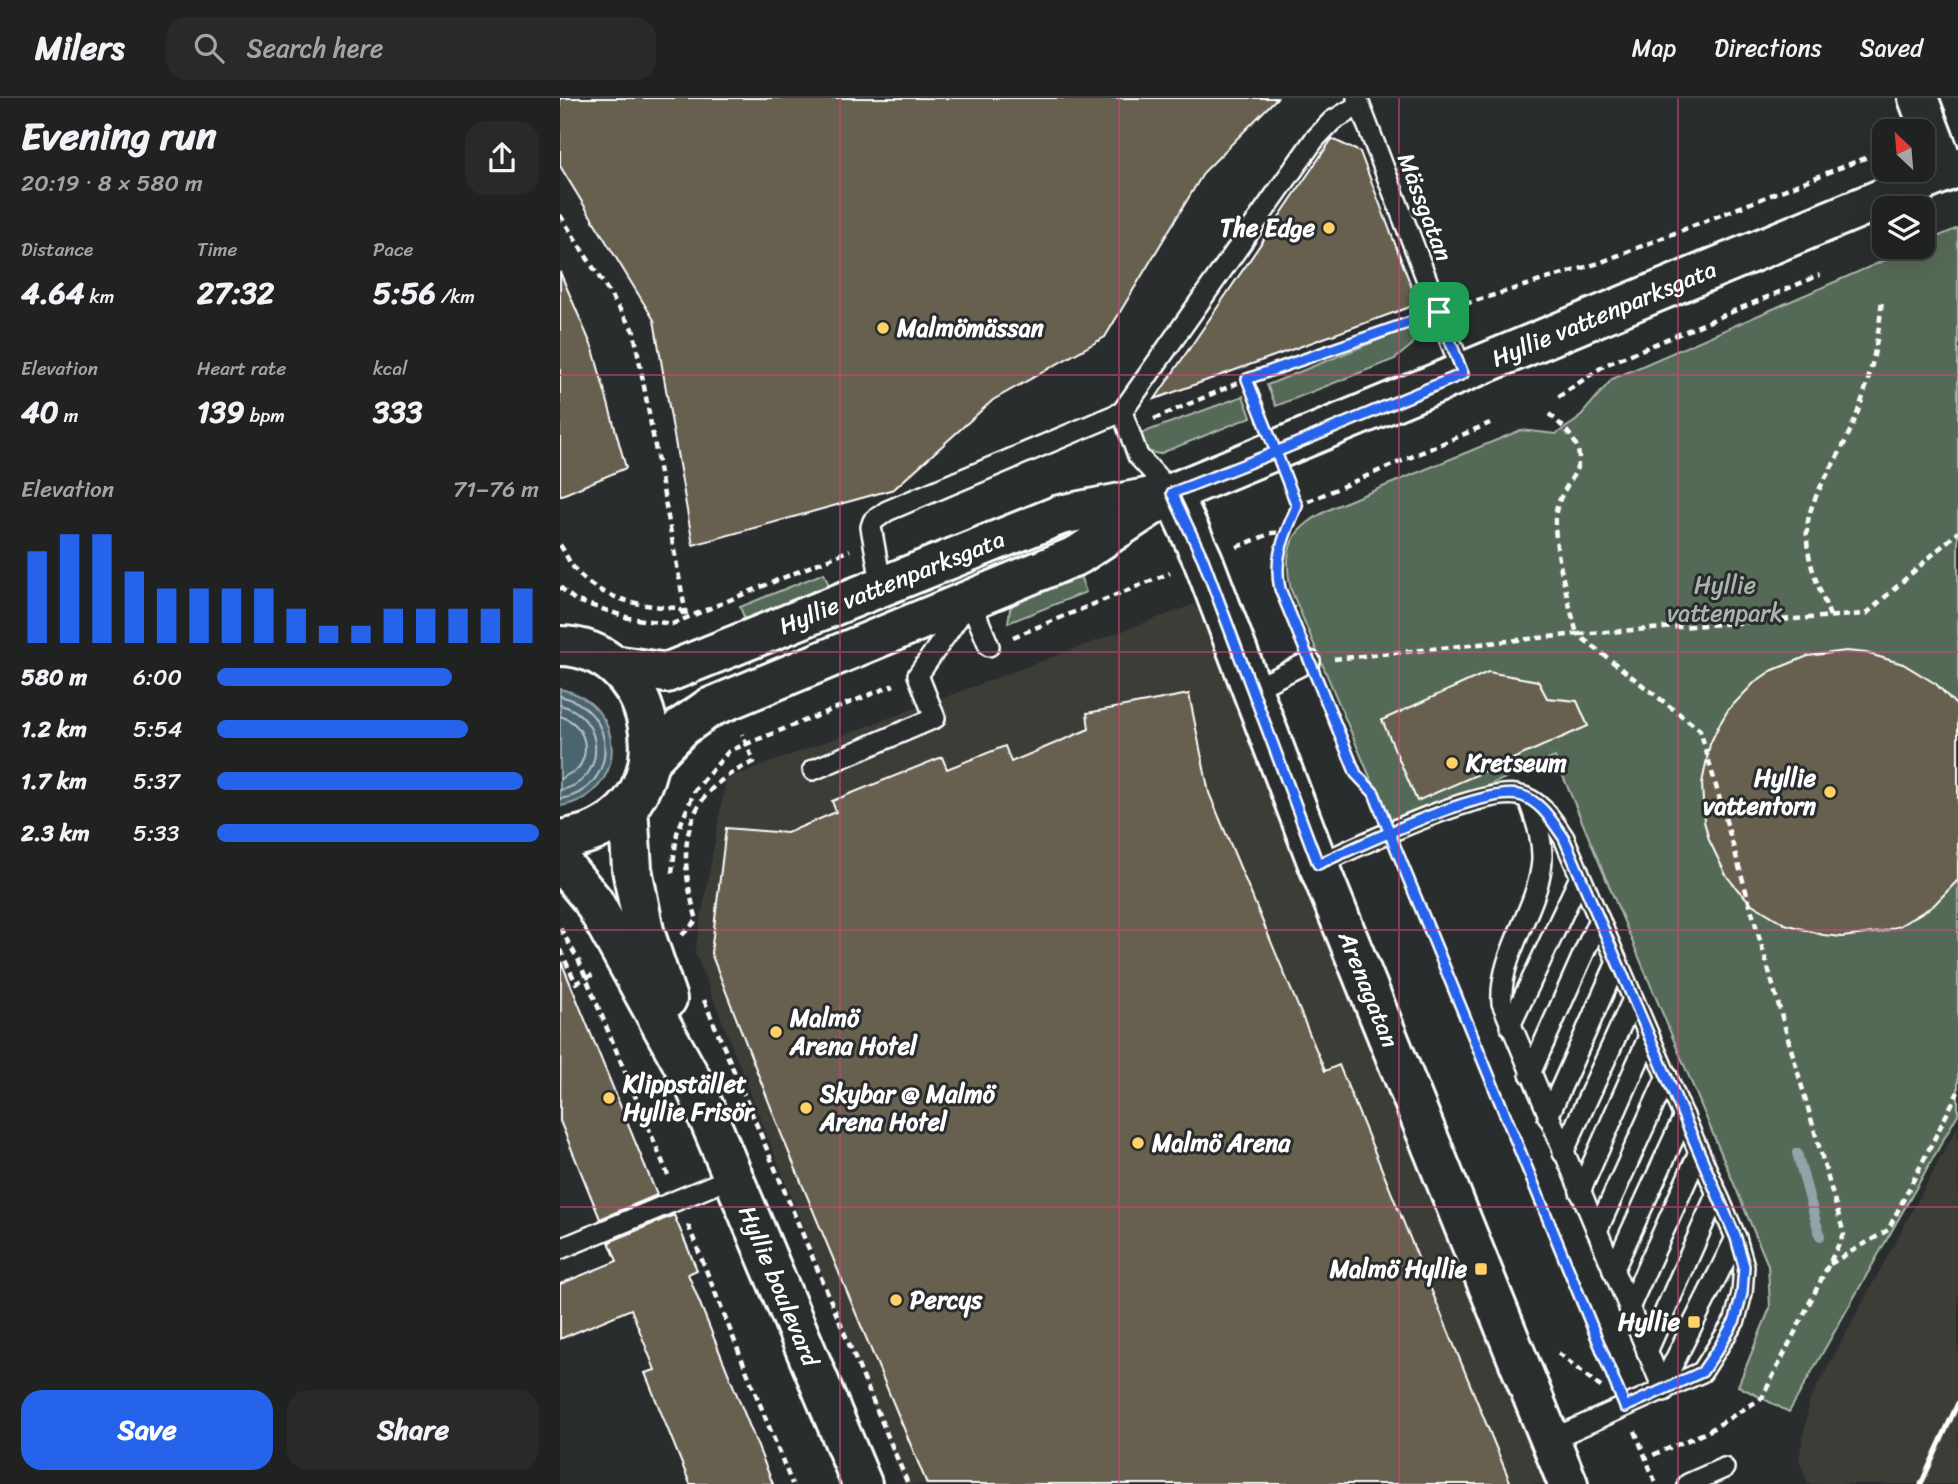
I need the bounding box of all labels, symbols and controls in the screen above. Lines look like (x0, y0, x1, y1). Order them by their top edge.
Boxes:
search box (166, 17, 656, 80)
text: Milers (35, 19, 124, 77)
text: Search here (246, 25, 383, 71)
text: Map (1632, 27, 1676, 69)
text: Directions (1714, 27, 1822, 69)
text: Saved (1860, 27, 1923, 69)
icon: search (190, 29, 228, 67)
text: Evening run (21, 103, 217, 170)
north arrow (1872, 119, 1936, 182)
map controls (1872, 119, 1935, 259)
button: share (465, 121, 539, 195)
street label: Mässgatan (1385, 147, 1465, 267)
text: 20:19 · 8 × 580 m (21, 163, 203, 204)
button: layers (1872, 196, 1935, 259)
place label: The Edge (1220, 207, 1316, 249)
marker: The Edge (1321, 220, 1337, 236)
text: Distance (21, 233, 93, 266)
text: Time (197, 233, 237, 266)
text: Pace (373, 233, 413, 266)
street label: Hyllie vattenparksgata (1485, 248, 1723, 379)
text: 4.64 (21, 266, 85, 320)
text: 27:32 (197, 266, 274, 320)
text: 5:56 (373, 266, 436, 320)
text: km (85, 280, 114, 313)
text: /km (436, 280, 475, 313)
pin (1409, 282, 1469, 342)
icon: arrive (1420, 293, 1458, 331)
place label: Malmömässan (896, 307, 1044, 349)
marker: Malmömässan (875, 320, 891, 336)
text: Elevation (21, 352, 98, 385)
text: Heart rate (197, 352, 286, 385)
text: kcal (373, 352, 408, 385)
text: 40 (21, 385, 59, 439)
text: 139 (197, 385, 245, 439)
text: 333 (373, 385, 422, 439)
text: m (59, 399, 78, 432)
text: bpm (245, 399, 285, 432)
text: Elevation (21, 469, 114, 510)
text: 71–76 m (453, 469, 539, 510)
street label: Hyllie vattenparksgata (772, 518, 1011, 647)
park label: Hyllie vattenpark (1667, 564, 1783, 634)
text: 580 m (21, 657, 87, 698)
text: 6:00 (133, 657, 182, 698)
text: 1.2 km (21, 709, 87, 750)
text: 5:54 (133, 709, 182, 750)
place label: Kretseum (1465, 742, 1567, 784)
marker: Kretseum (1444, 755, 1460, 771)
place label: Hyllie vattentorn (1703, 757, 1817, 827)
text: 1.7 km (21, 761, 87, 802)
text: 5:37 (133, 761, 180, 802)
marker: Hyllie vattentorn (1822, 784, 1838, 800)
text: 2.3 km (21, 813, 90, 854)
text: 5:33 (133, 813, 179, 854)
street label: Arenagatan (1326, 924, 1411, 1054)
place label: Malmö Arena Hotel (789, 997, 918, 1067)
marker: Malmö Arena Hotel (768, 1024, 784, 1040)
place label: Klippstället Hyllie Frisör (622, 1063, 756, 1133)
place label: Skybar @ Malmö Arena Hotel (819, 1073, 997, 1143)
marker: Klippstället Hyllie Frisör (601, 1090, 617, 1106)
marker: Skybar @ Malmö Arena Hotel (798, 1100, 814, 1116)
place label: Malmö Arena (1151, 1122, 1291, 1164)
marker: Malmö Arena (1130, 1135, 1146, 1151)
street label: Hyllie boulevard (726, 1199, 832, 1374)
place label: Malmö Hyllie (1329, 1248, 1468, 1290)
marker: Malmö Hyllie (1473, 1261, 1489, 1277)
place label: Percys (910, 1279, 983, 1321)
marker: Percys (888, 1292, 904, 1308)
place label: Hyllie (1618, 1301, 1681, 1343)
marker: Hyllie (1686, 1314, 1702, 1330)
button: Save (21, 1390, 273, 1470)
button: Share (287, 1390, 539, 1470)

